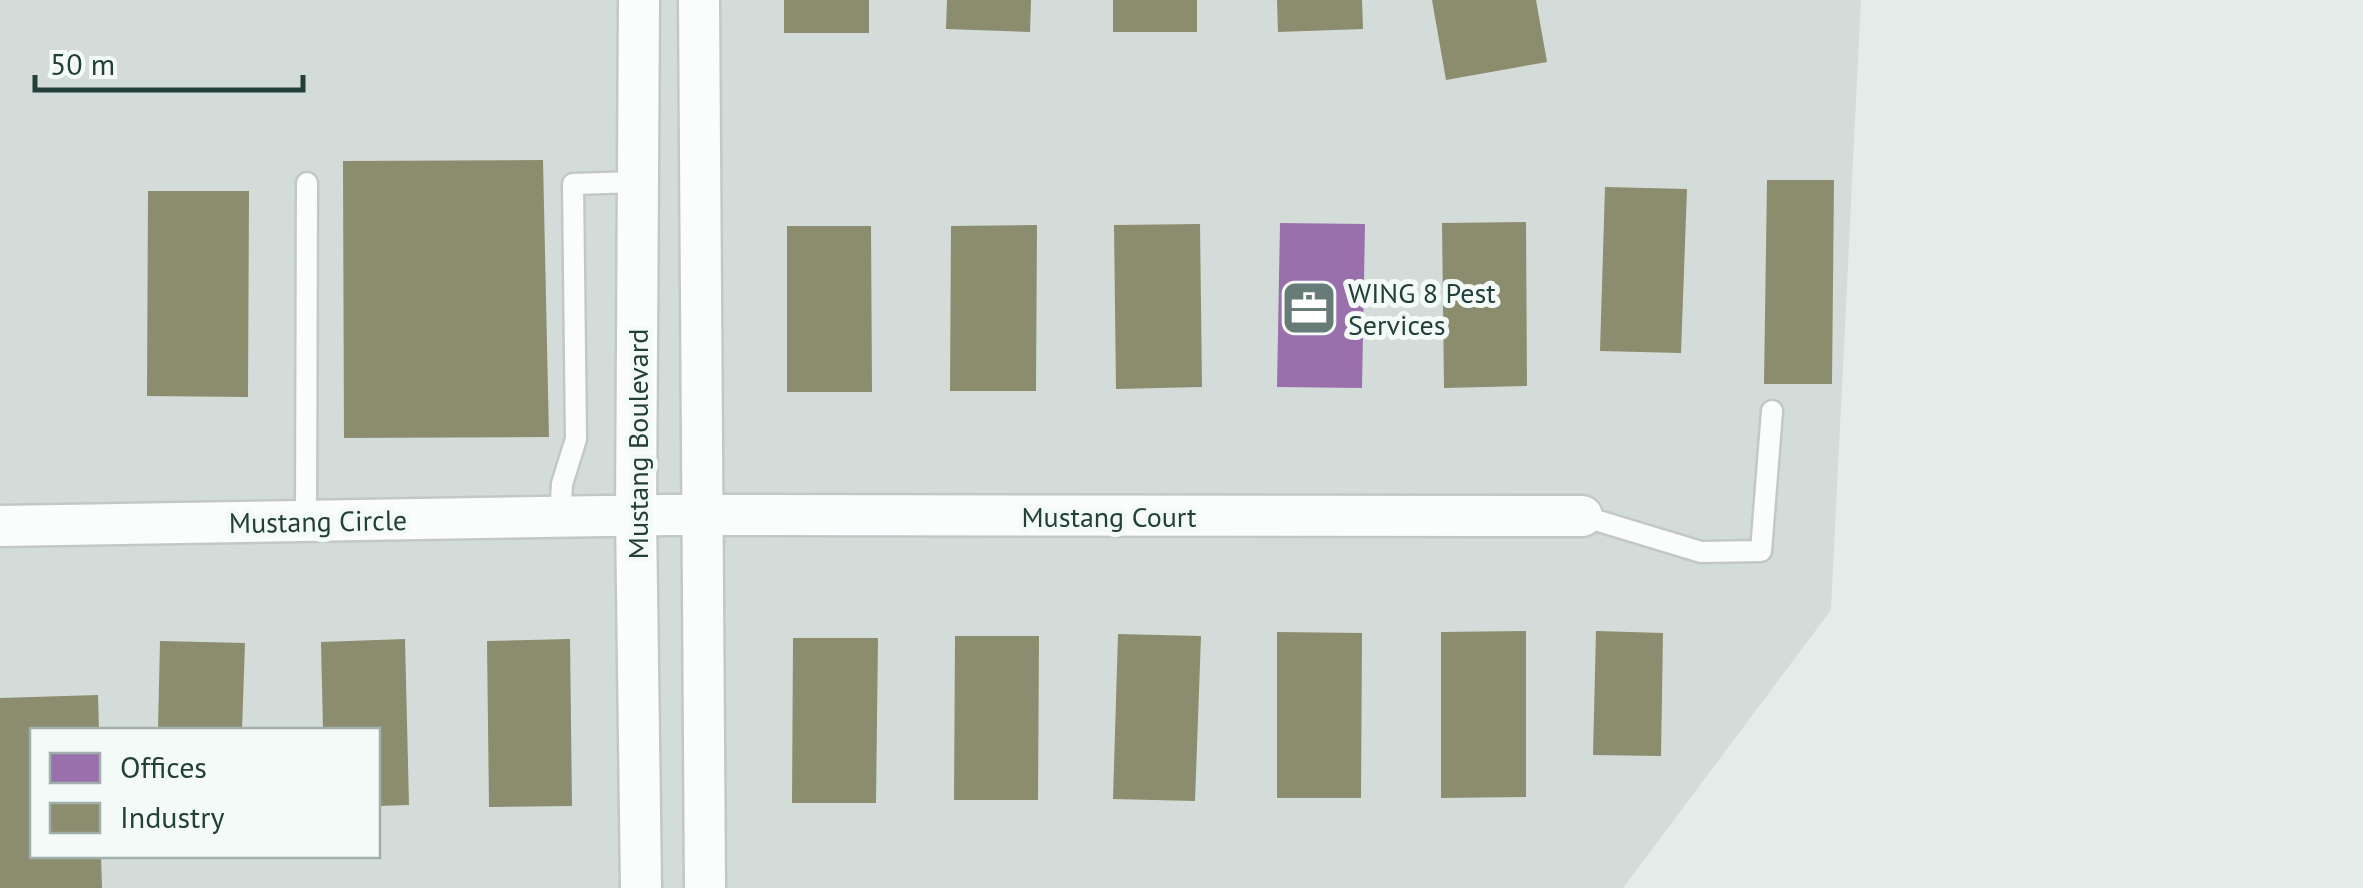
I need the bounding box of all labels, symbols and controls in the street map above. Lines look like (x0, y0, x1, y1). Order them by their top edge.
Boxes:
scale bar (35, 30, 302, 92)
text: 50 m (50, 44, 115, 83)
place label: WING 8 Pest Services (1348, 274, 1496, 343)
office icon: WING 8 Pest Services (1279, 278, 1339, 338)
street label: Mustang Boulevard (619, 329, 656, 559)
street label: Mustang Court (1021, 498, 1197, 535)
street label: Mustang Circle (229, 501, 407, 541)
legend (30, 728, 380, 858)
text: Offices (120, 747, 207, 786)
text: Industry (120, 797, 224, 836)

